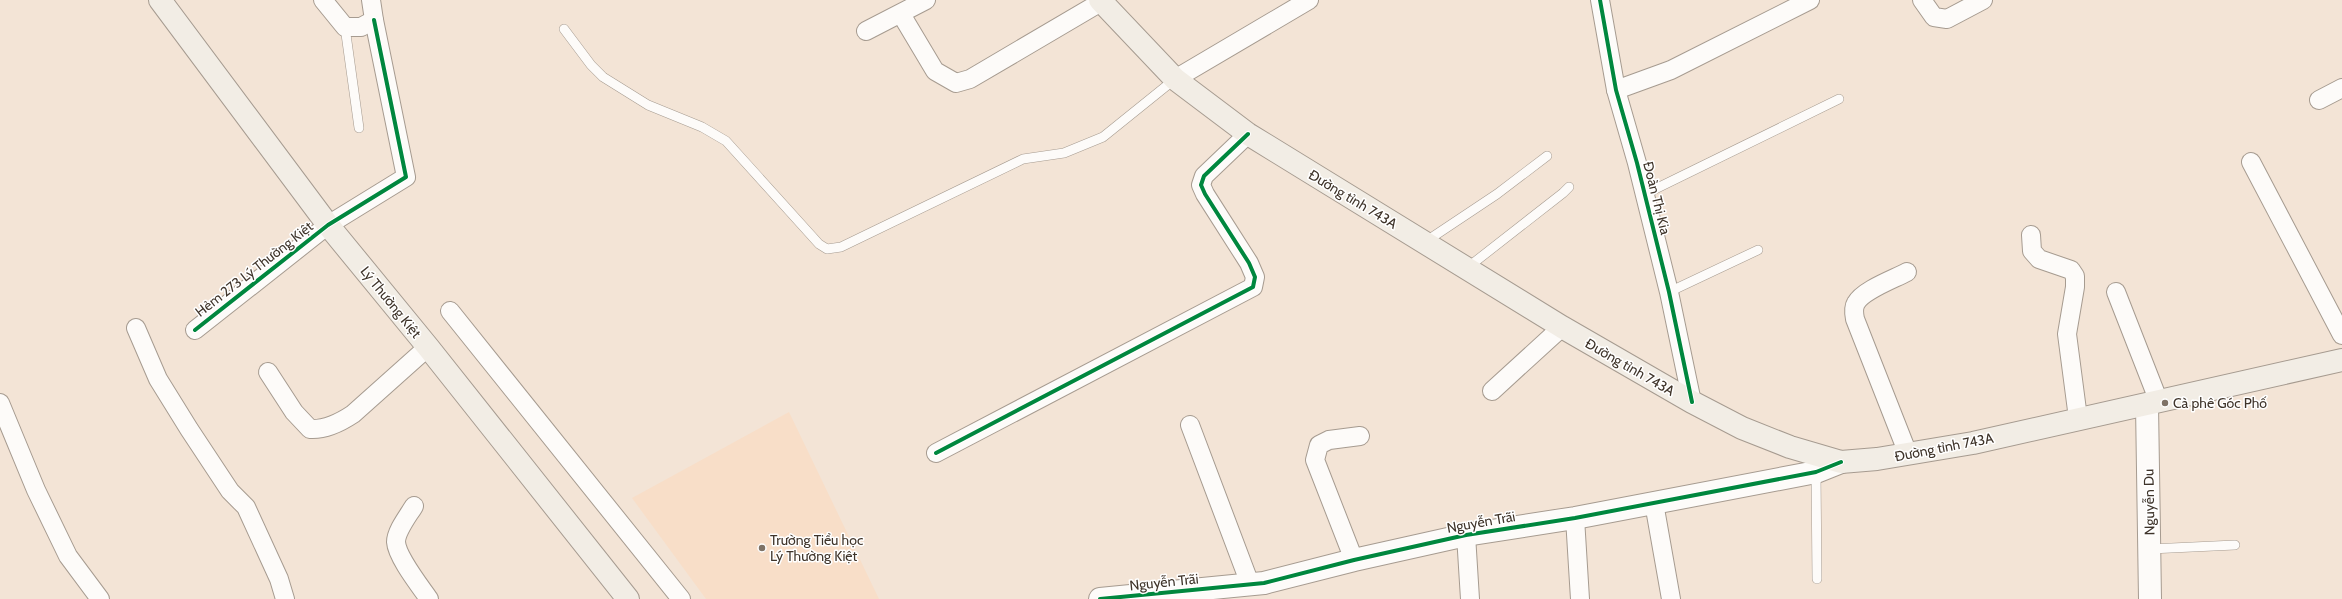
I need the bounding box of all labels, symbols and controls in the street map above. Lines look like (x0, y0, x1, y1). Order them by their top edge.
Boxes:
street label: Đoàn Thị Kia (1639, 160, 1675, 237)
street label: Đường tỉnh 743A (1305, 165, 1401, 233)
street label: Hẻm 273 Lý Thường Kiệt (191, 217, 317, 321)
street label: Lý Thường Kiệt (357, 262, 426, 342)
street label: Đường tỉnh 743A (1582, 334, 1678, 400)
place label: Cà phê Góc Phố (2173, 394, 2267, 412)
marker: Cà phê Góc Phố (2160, 398, 2170, 408)
street label: Đường tỉnh 743A (1893, 429, 1995, 465)
street label: Nguyễn Du (2139, 469, 2159, 535)
street label: Nguyễn Trãi (1445, 507, 1517, 537)
place label: Trường Tiểu học Lý Thường Kiệt (770, 531, 863, 565)
marker: Trường Tiểu học Lý Thường Kiệt (757, 543, 767, 553)
street label: Nguyễn Trãi (1129, 569, 1199, 595)

